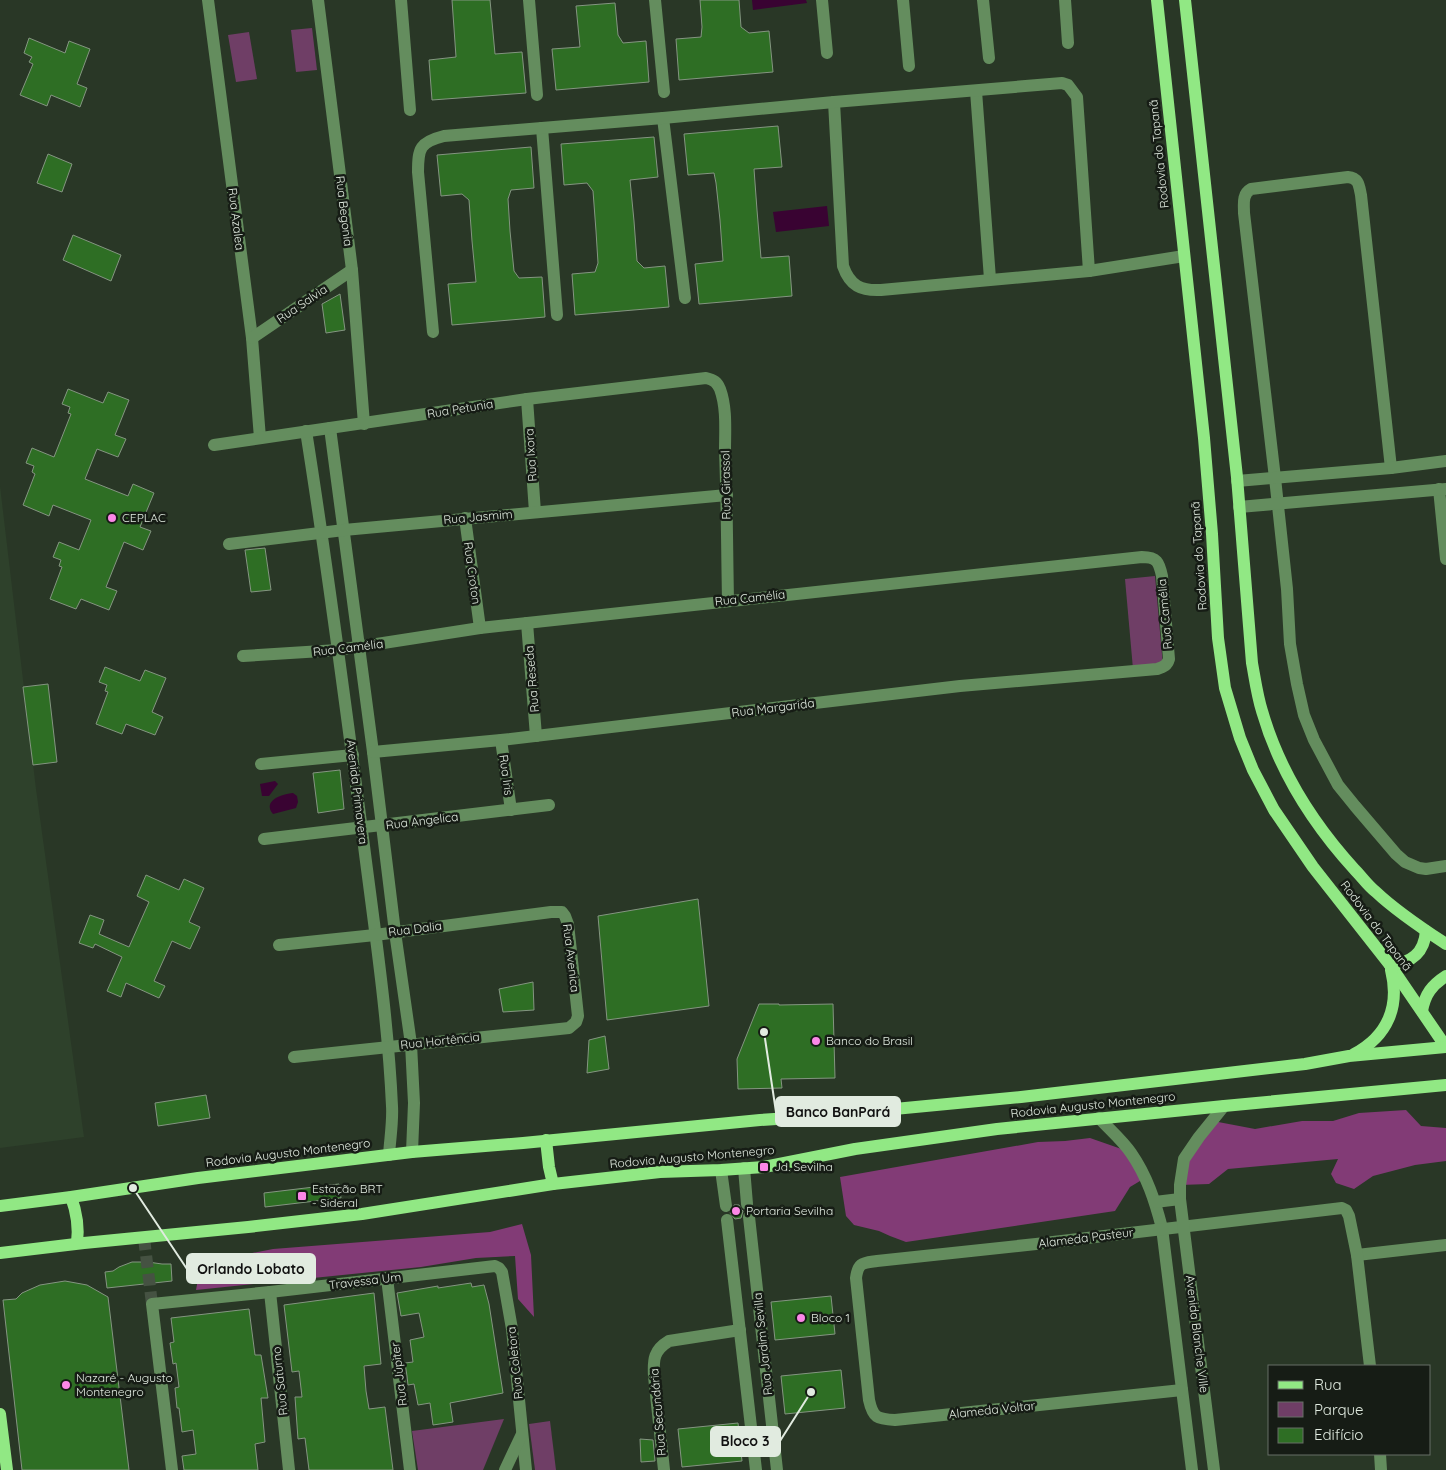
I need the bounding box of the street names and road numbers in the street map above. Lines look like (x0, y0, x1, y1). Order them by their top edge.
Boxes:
street label: Rodovia do Tapanã (1145, 99, 1172, 209)
street label: Rua Begonia (333, 175, 356, 247)
street label: Rua Azalea (225, 187, 248, 251)
street label: Rua Salvia (273, 281, 330, 326)
street label: Rua Petunia (426, 396, 494, 421)
street label: Rua Ixora (521, 428, 540, 482)
street label: Rua Girassol (717, 450, 734, 520)
street label: Rodovia do Tapanã (1187, 501, 1210, 611)
street label: Rua Jasmim (443, 506, 513, 527)
street label: Rua Croton (461, 541, 484, 605)
street label: Rua Camélia (1154, 578, 1175, 650)
street label: Rua Camélia (714, 586, 786, 609)
street label: Rua Camélia (312, 636, 384, 659)
street label: Rua Reseda (521, 645, 542, 713)
street label: Rua Margarida (731, 695, 815, 720)
street label: Avenida Primavera (344, 739, 371, 845)
street label: Rua Iris (496, 754, 517, 797)
street label: Rua Angelica (385, 809, 459, 832)
street label: Rodovia do Tapanã (1338, 878, 1415, 974)
street label: Rua Dalia (387, 918, 443, 939)
street label: Rua Avenica (560, 923, 583, 993)
street label: Rua Hortência (400, 1029, 480, 1052)
street label: Rodovia Augusto Montenegro (1010, 1088, 1176, 1121)
street label: Rodovia Augusto Montenegro (205, 1135, 371, 1170)
street label: Rodovia Augusto Montenegro (609, 1142, 775, 1171)
street label: Alameda Pasteur (1038, 1224, 1135, 1251)
street label: Travessa Um (328, 1269, 402, 1292)
street label: Avenida Blanche Ville (1183, 1274, 1212, 1394)
street label: Rua Jardim Sevilla (750, 1292, 775, 1396)
street label: Rua Coletora (503, 1326, 526, 1400)
street label: Rua Júpiter (387, 1341, 410, 1407)
street label: Rua Saturno (268, 1346, 291, 1416)
street label: Rua Secundária (646, 1368, 669, 1456)
street label: Alameda Voltar (948, 1397, 1036, 1422)

